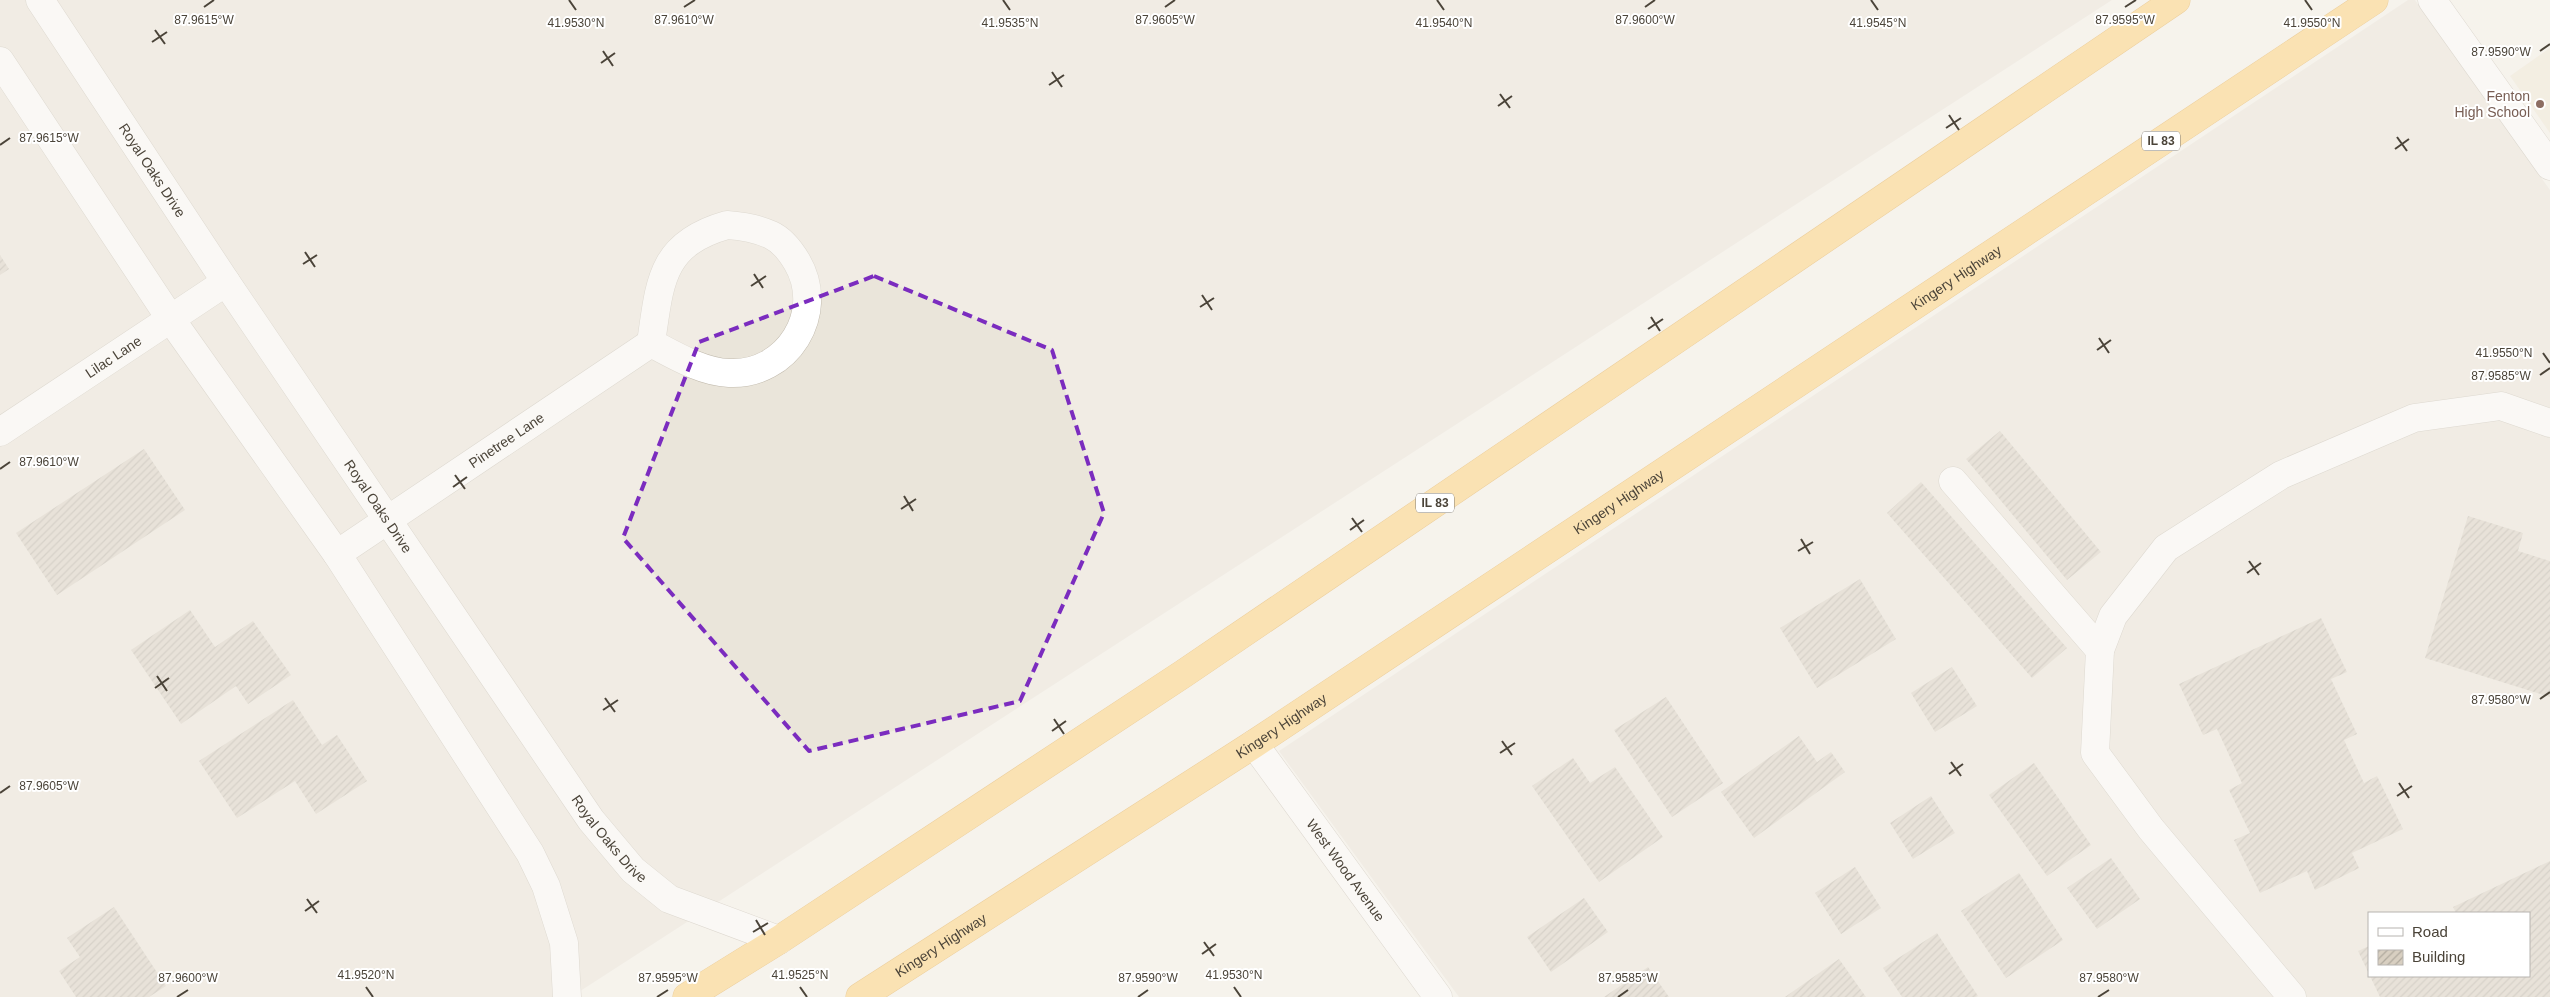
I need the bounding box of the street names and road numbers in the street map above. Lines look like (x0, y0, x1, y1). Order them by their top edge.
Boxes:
street label: Royal Oaks Drive (116, 120, 189, 220)
road number: IL 83 (2142, 132, 2180, 150)
street label: Kingery Highway (1908, 242, 2004, 313)
street label: Lilac Lane (82, 332, 145, 381)
street label: Pinetree Lane (466, 409, 547, 471)
street label: Royal Oaks Drive (341, 457, 416, 556)
street label: Kingery Highway (1570, 466, 1667, 538)
road number: IL 83 (1416, 493, 1454, 512)
street label: Kingery Highway (1233, 690, 1330, 761)
street label: Royal Oaks Drive (568, 792, 650, 886)
street label: West Wood Avenue (1303, 816, 1388, 924)
street label: Kingery Highway (892, 910, 989, 980)

